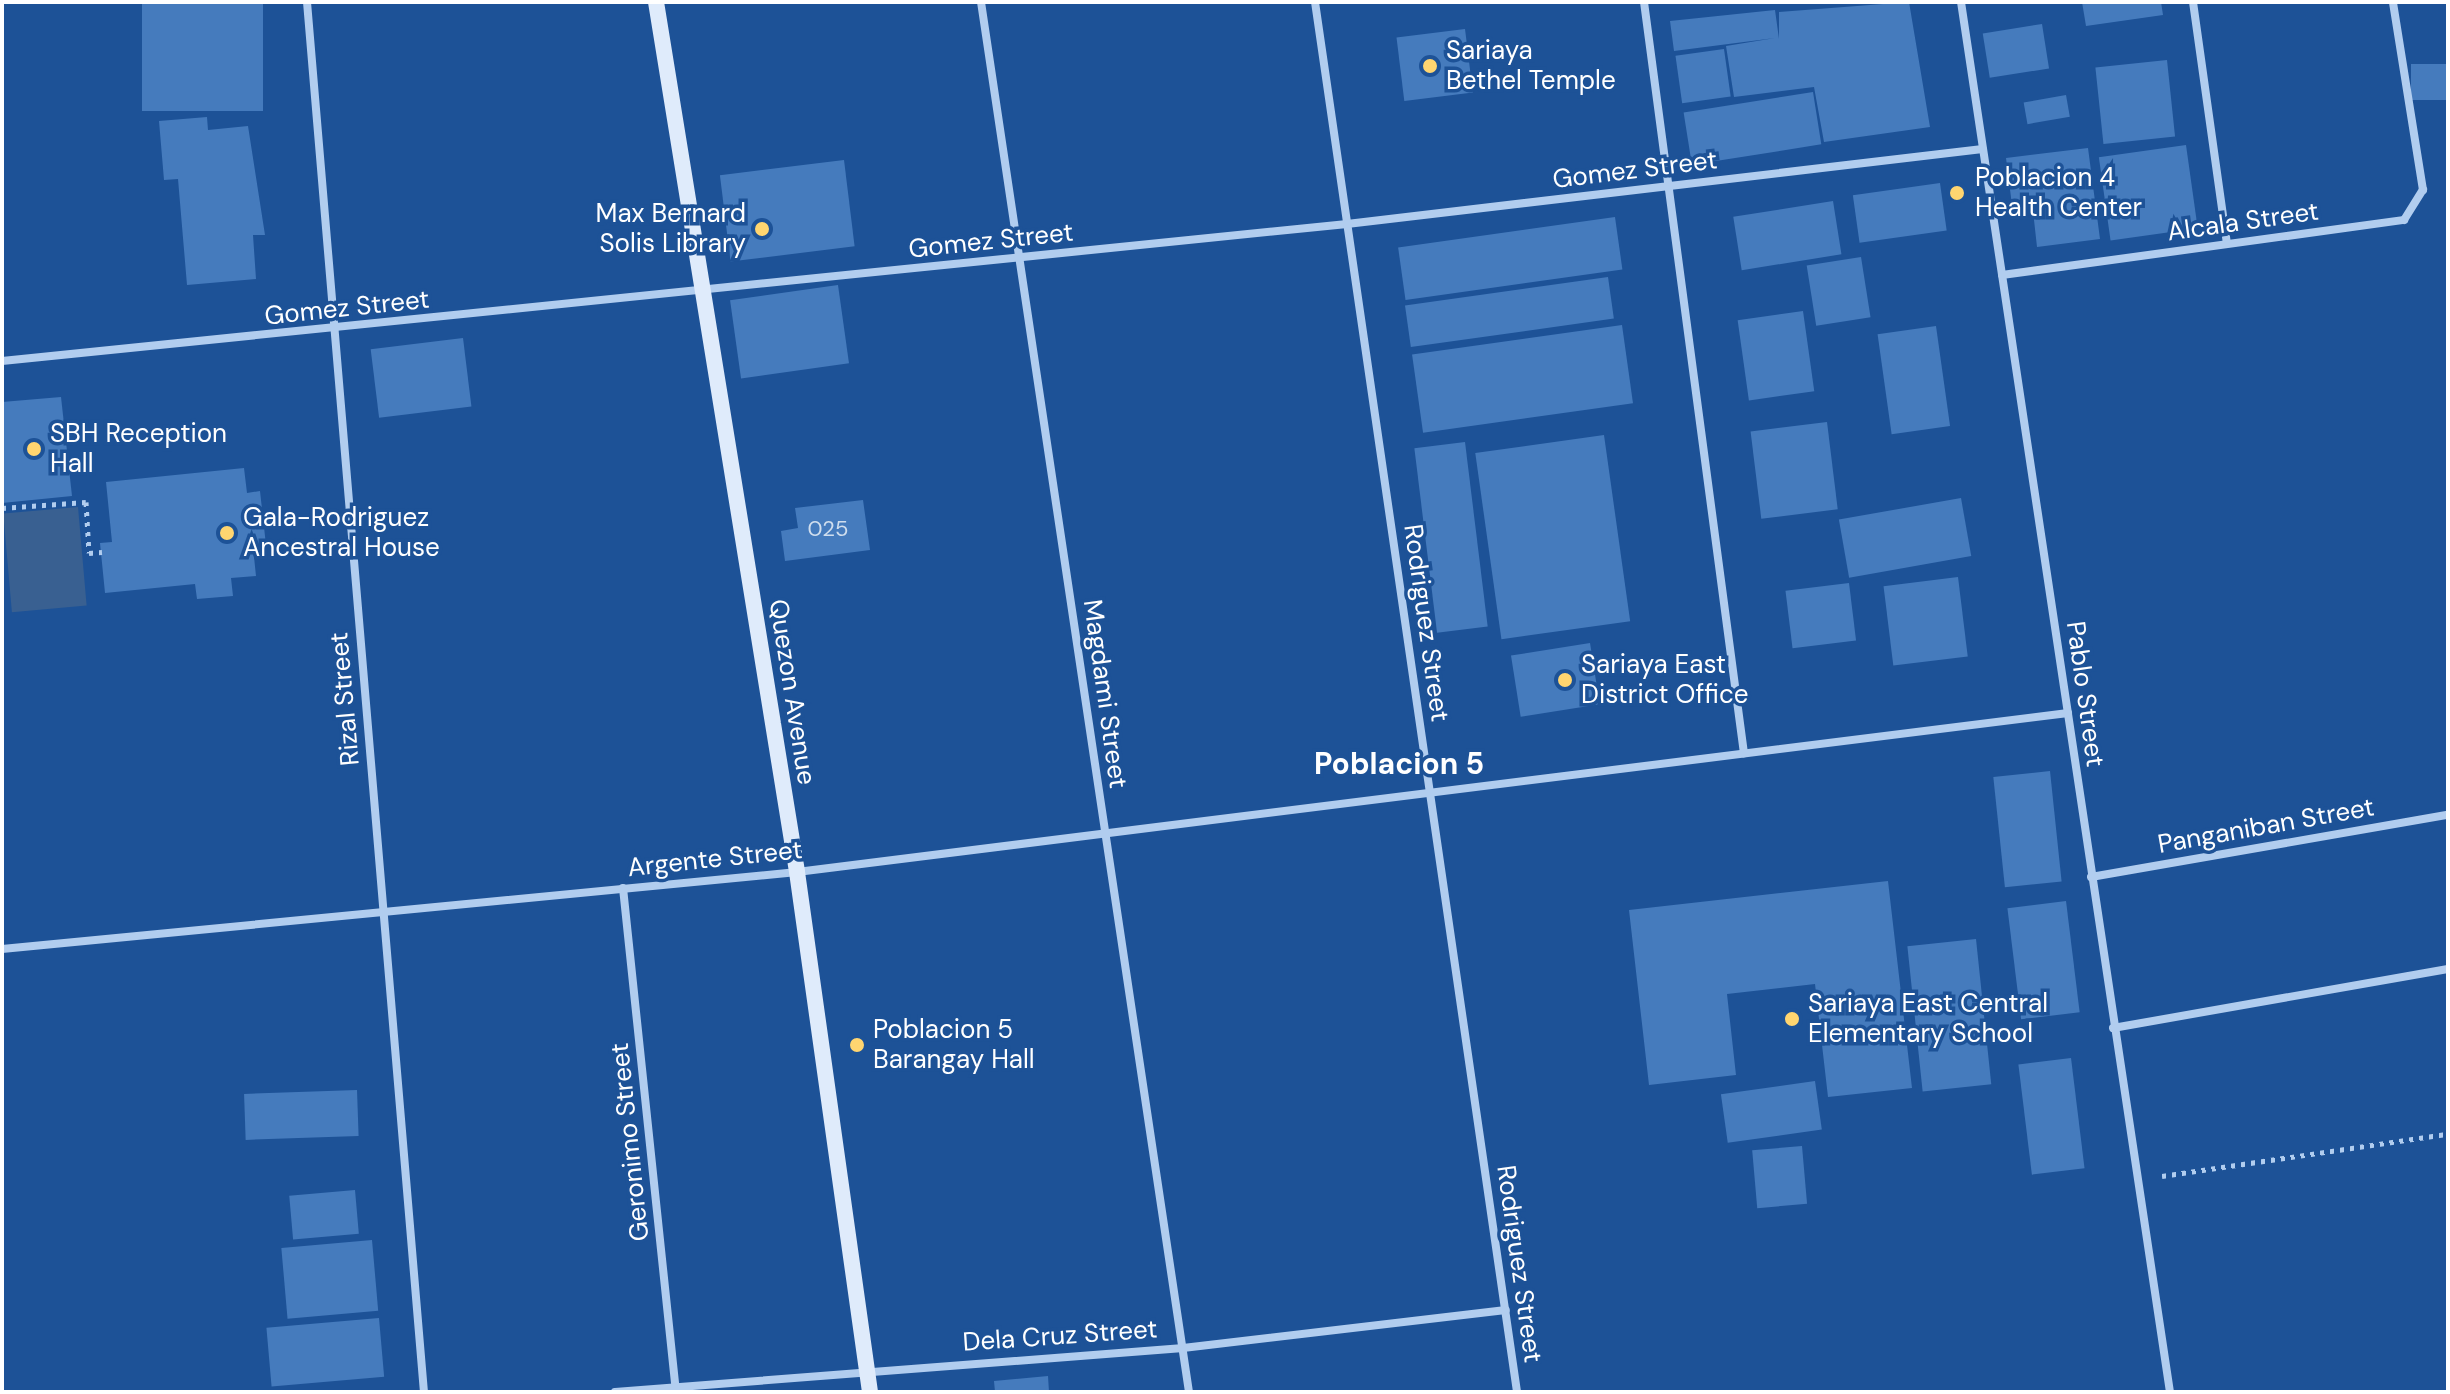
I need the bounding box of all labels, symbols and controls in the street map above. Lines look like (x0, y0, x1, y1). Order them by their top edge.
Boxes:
place label: Sariaya Bethel Temple (1446, 35, 1616, 96)
marker: Sariaya Bethel Temple (1421, 57, 1439, 75)
street label: Gomez Street (1551, 144, 1719, 196)
place label: Poblacion 4 Health Center (1975, 162, 2142, 224)
marker: Poblacion 4 Health Center (1946, 182, 1968, 204)
street label: Alcala Street (2165, 196, 2321, 248)
place label: Max Bernard Solis Library (596, 198, 746, 260)
street label: Gomez Street (907, 217, 1075, 265)
marker: Max Bernard Solis Library (753, 220, 771, 238)
street label: Gomez Street (263, 284, 431, 332)
place label: SBH Reception Hall (50, 418, 227, 480)
marker: SBH Reception Hall (25, 440, 43, 458)
place label: Gala-Rodriguez Ancestral House (243, 502, 440, 564)
house number: 025 (808, 516, 848, 542)
street label: Rodriguez Street (1397, 522, 1455, 724)
marker: Gala-Rodriguez Ancestral House (218, 524, 236, 542)
street label: Quezon Avenue (762, 597, 822, 787)
street label: Magdami Street (1076, 598, 1134, 790)
street label: Pablo Street (2059, 619, 2111, 769)
street label: Rizal Street (324, 631, 366, 767)
place label: Sariaya East District Office (1581, 649, 1749, 710)
marker: Sariaya East District Office (1556, 671, 1574, 689)
district label: Poblacion 5 (1314, 746, 1484, 782)
street label: Panganiban Street (2155, 792, 2377, 860)
street label: Argente Street (626, 834, 804, 884)
place label: Sariaya East Central Elementary School (1808, 988, 2048, 1050)
marker: Sariaya East Central Elementary School (1783, 1010, 1801, 1028)
place label: Poblacion 5 Barangay Hall (873, 1014, 1035, 1076)
marker: Poblacion 5 Barangay Hall (848, 1036, 866, 1054)
street label: Geronimo Street (604, 1041, 656, 1243)
street label: Rodriguez Street (1490, 1163, 1548, 1365)
street label: Dela Cruz Street (962, 1314, 1158, 1358)

